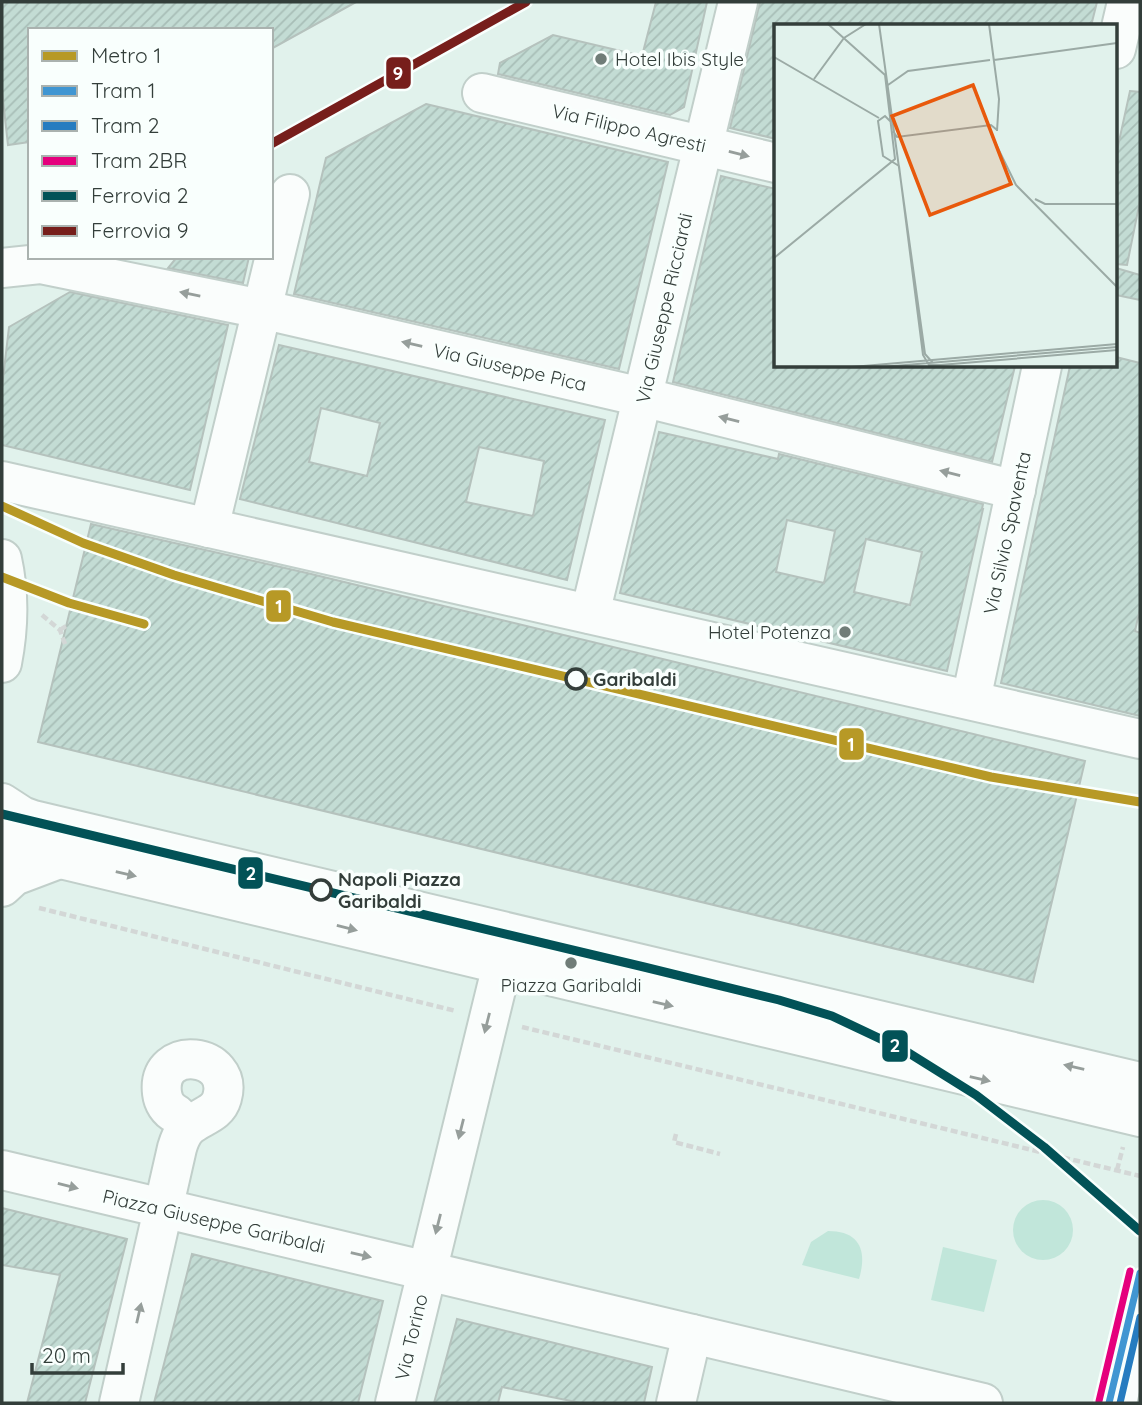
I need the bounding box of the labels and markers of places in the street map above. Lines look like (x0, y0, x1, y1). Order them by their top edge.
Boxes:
place label: Hotel Ibis Style (615, 47, 744, 71)
marker: Hotel Ibis Style (593, 51, 609, 67)
place label: Hotel Potenza (708, 620, 831, 644)
marker: Hotel Potenza (837, 624, 853, 640)
place label: Garibaldi (593, 667, 676, 691)
marker: Garibaldi (565, 668, 587, 690)
place label: Napoli Piazza Garibaldi (338, 867, 461, 913)
marker: Napoli Piazza Garibaldi (310, 879, 332, 901)
marker: Piazza Garibaldi (563, 955, 579, 971)
place label: Piazza Garibaldi (501, 973, 641, 997)

